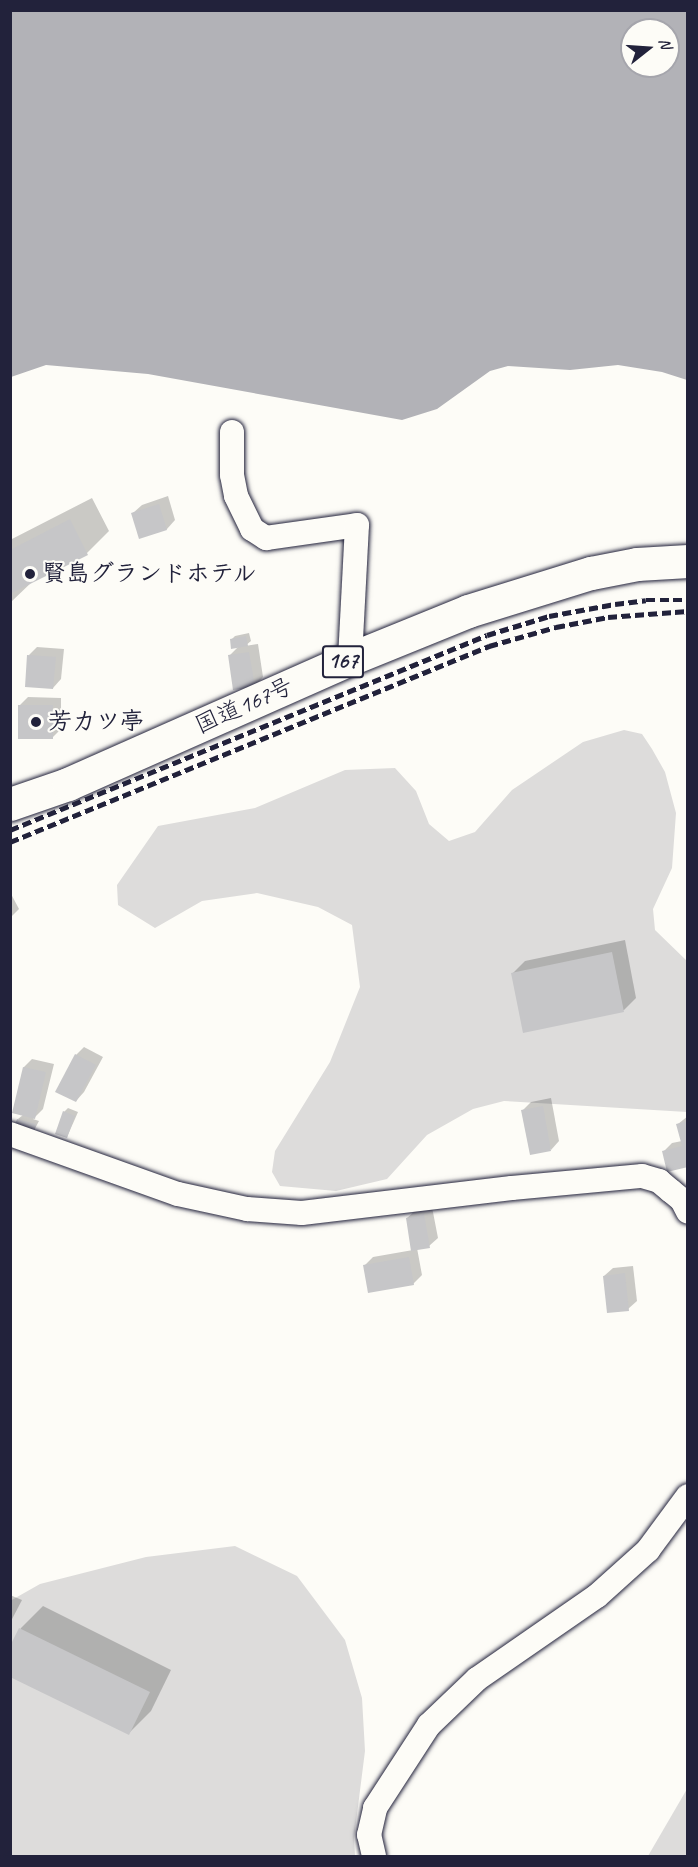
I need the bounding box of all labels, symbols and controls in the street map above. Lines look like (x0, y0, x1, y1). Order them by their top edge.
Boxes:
north arrow (620, 18, 680, 78)
text: N (654, 36, 676, 51)
place label: 賢島グランドホテル (42, 560, 258, 588)
marker: 賢島グランドホテル (23, 567, 37, 581)
road number: 167 (320, 643, 366, 681)
street label: 国道167号 (190, 672, 298, 740)
place label: 芳カツ亭 (48, 708, 144, 736)
marker: 芳カツ亭 (29, 715, 43, 729)

